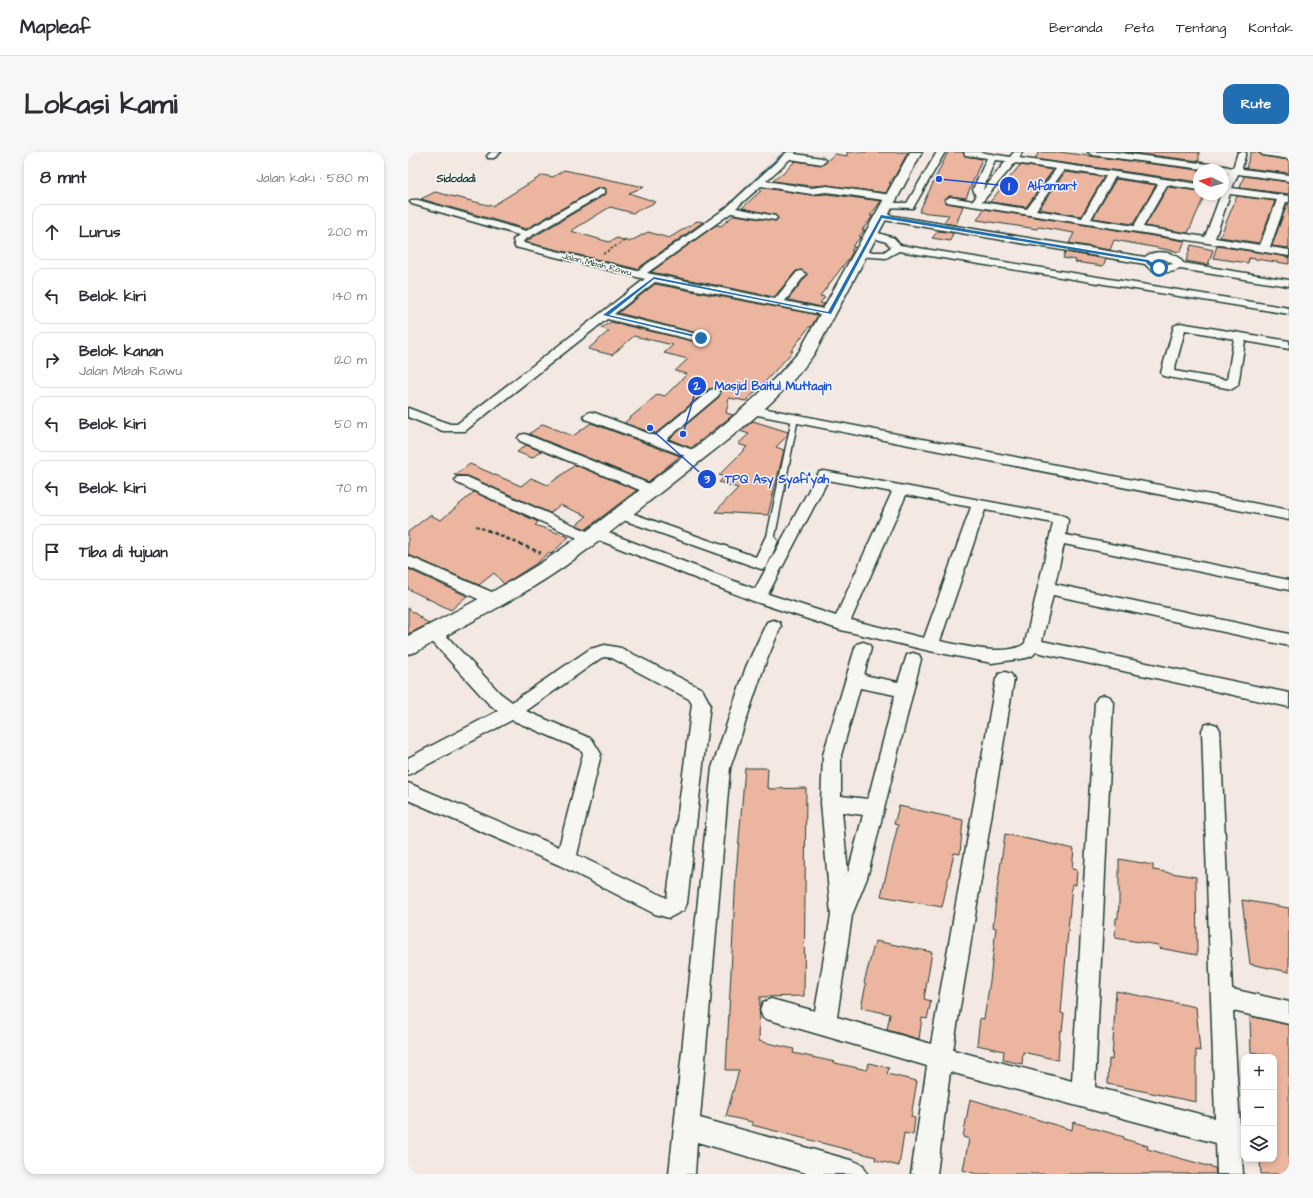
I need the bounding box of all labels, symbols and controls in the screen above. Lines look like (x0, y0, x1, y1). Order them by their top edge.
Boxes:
text: Mapleaf (20, 14, 90, 41)
text: Beranda (1049, 18, 1103, 38)
text: Peta (1125, 18, 1154, 38)
text: Tentang (1176, 18, 1226, 38)
text: Kontak (1248, 18, 1293, 38)
button: Rute (1223, 84, 1289, 124)
text: Lokasi kami (24, 85, 178, 124)
north arrow (1193, 164, 1229, 200)
text: 8 mnt (40, 166, 86, 190)
text: Jalan kaki · 580 m (256, 169, 368, 187)
district label: Sidodadi (435, 171, 476, 186)
callout: Alfamart (999, 174, 1085, 198)
text: 1 (1008, 178, 1010, 195)
text: Alfamart (1027, 178, 1077, 195)
icon: ahead (41, 221, 63, 243)
text: Lurus (79, 222, 120, 243)
text: 200 m (328, 223, 367, 241)
street label: Jalan Mbah Rawu (561, 250, 634, 280)
route start (1150, 259, 1168, 277)
icon: left (41, 285, 63, 307)
text: Belok kiri (79, 286, 146, 307)
text: 140 m (333, 287, 367, 305)
route end (692, 329, 710, 347)
text: Belok kanan (79, 341, 163, 362)
icon: right (41, 349, 63, 371)
text: 120 m (334, 351, 367, 369)
text: Jalan Mbah Rawu (79, 362, 182, 380)
callout: Masjid Baitul Muttaqin (687, 374, 840, 398)
text: 2 (693, 378, 701, 395)
text: Masjid Baitul Muttaqin (715, 378, 831, 396)
icon: left (41, 413, 63, 435)
text: Belok kiri (79, 414, 146, 435)
text: 50 m (334, 415, 367, 433)
callout: TPQ Asy Syafi"yah (697, 467, 837, 491)
text: 3 (703, 471, 711, 488)
text: TPQ Asy Syafi"yah (724, 471, 830, 489)
icon: left (41, 477, 63, 499)
text: Belok kiri (79, 478, 146, 499)
text: 70 m (335, 479, 367, 497)
icon: arrive (41, 541, 63, 563)
text: Tiba di tujuan (79, 542, 168, 563)
map controls (1241, 1054, 1277, 1162)
button: + (1241, 1054, 1277, 1090)
button: − (1241, 1090, 1277, 1126)
button: layers (1241, 1126, 1277, 1162)

